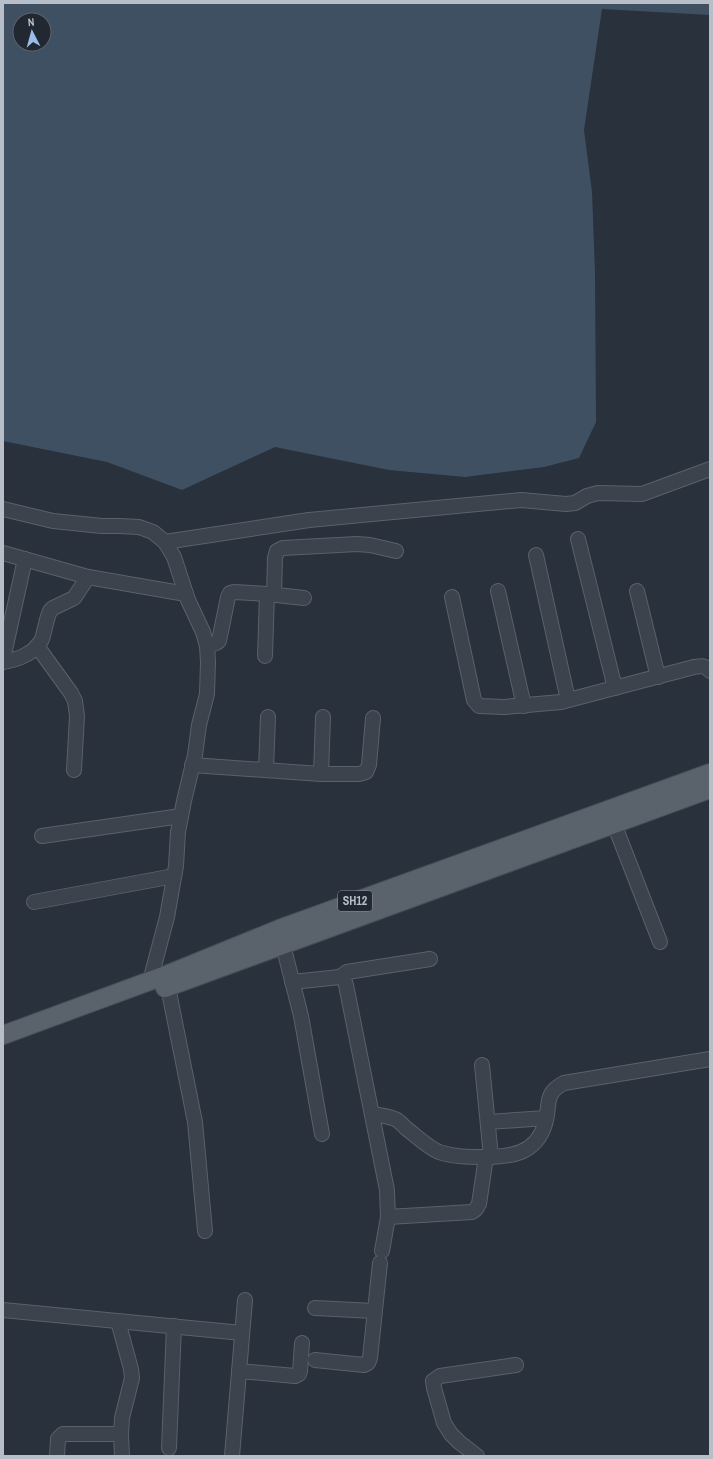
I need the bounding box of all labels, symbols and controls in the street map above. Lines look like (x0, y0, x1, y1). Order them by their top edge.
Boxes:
north arrow (12, 12, 52, 52)
text: N (27, 15, 35, 29)
road number: SH12 (338, 891, 372, 911)

